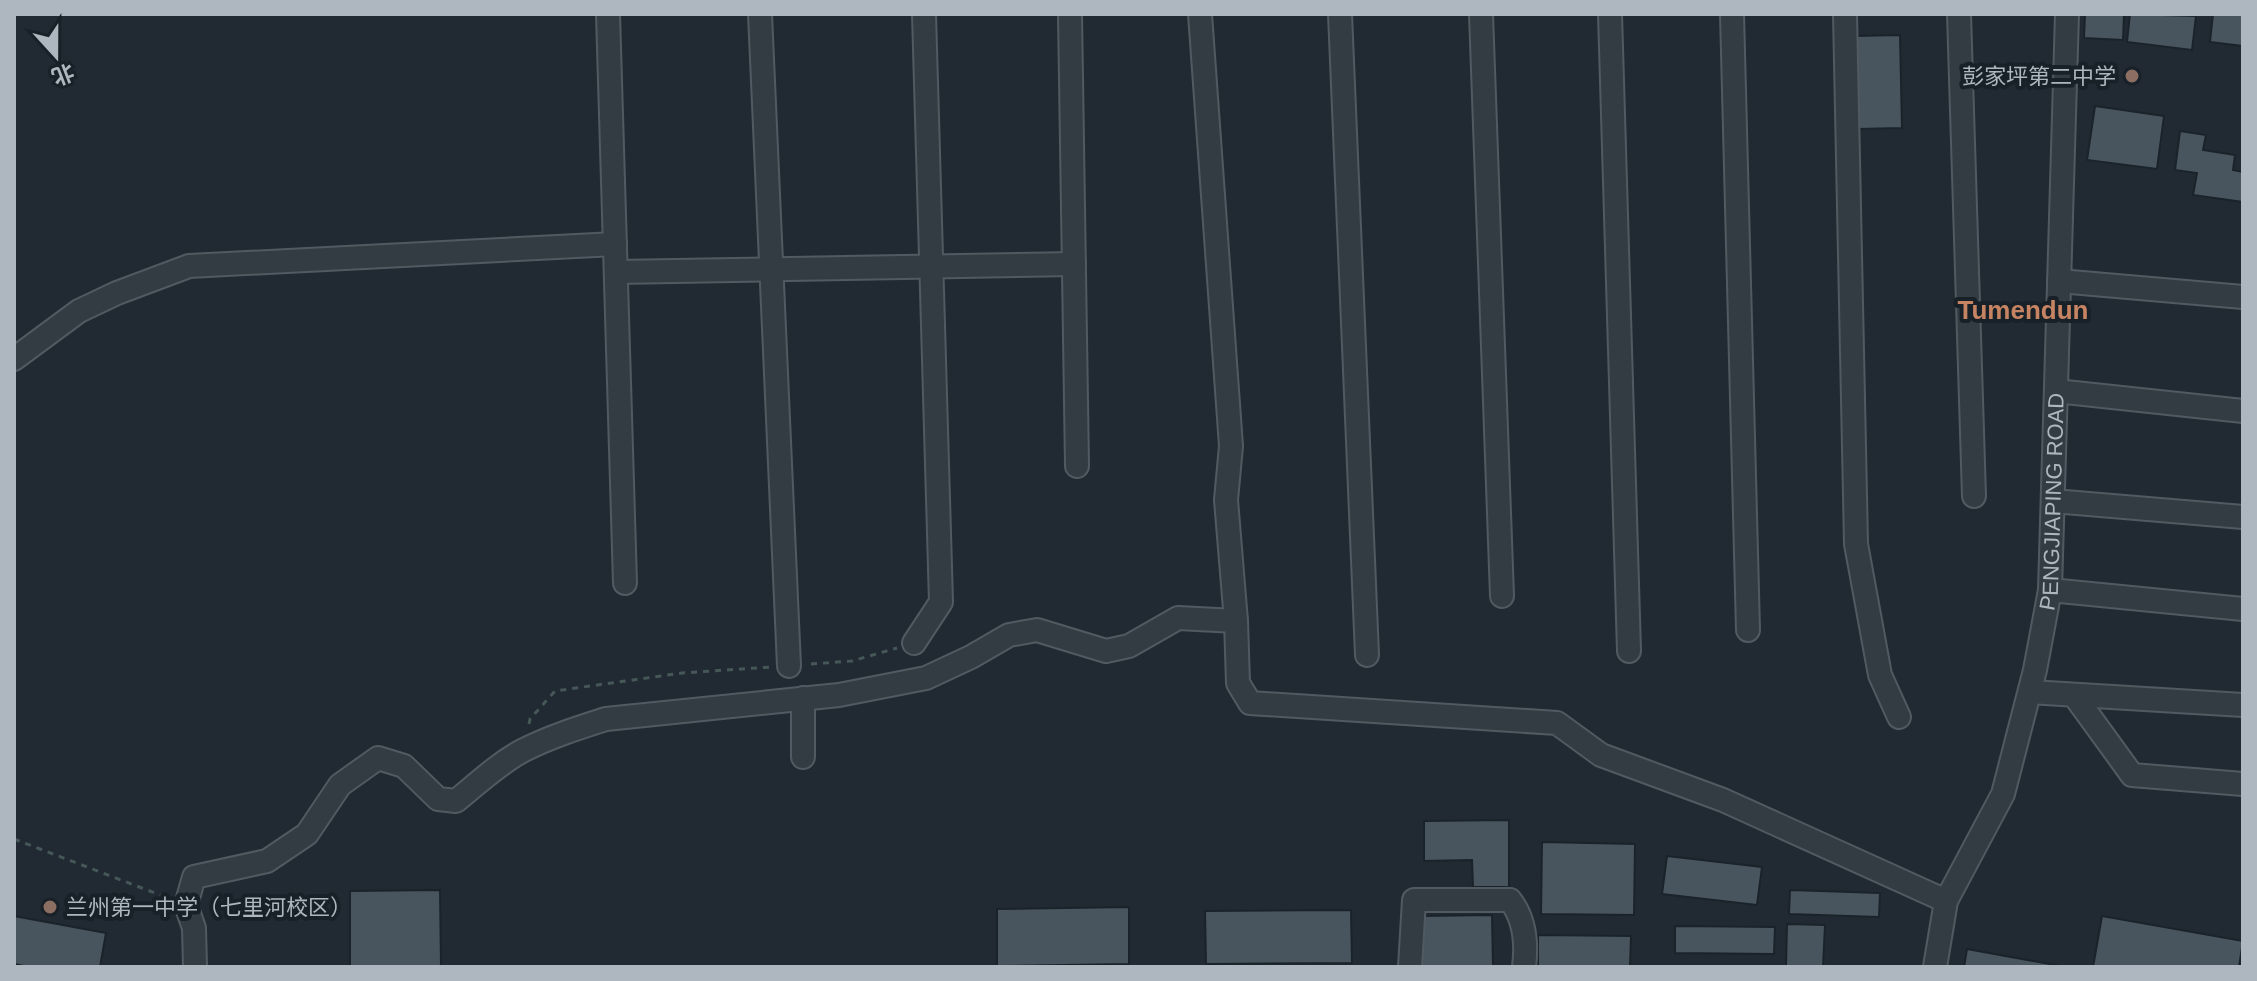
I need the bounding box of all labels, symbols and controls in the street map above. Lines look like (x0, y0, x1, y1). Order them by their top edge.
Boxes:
north arrow (16, 16, 96, 96)
text: 北 (48, 59, 78, 90)
place label: 彭家坪第二中学 (1962, 64, 2116, 89)
marker: 彭家坪第二中学 (2123, 67, 2141, 85)
district label: Tumendun (1958, 295, 2088, 325)
street label: PENGJIAPING ROAD (2034, 392, 2068, 612)
place label: 兰州第一中学（七里河校区） (66, 895, 352, 920)
marker: 兰州第一中学（七里河校区） (41, 898, 59, 916)

